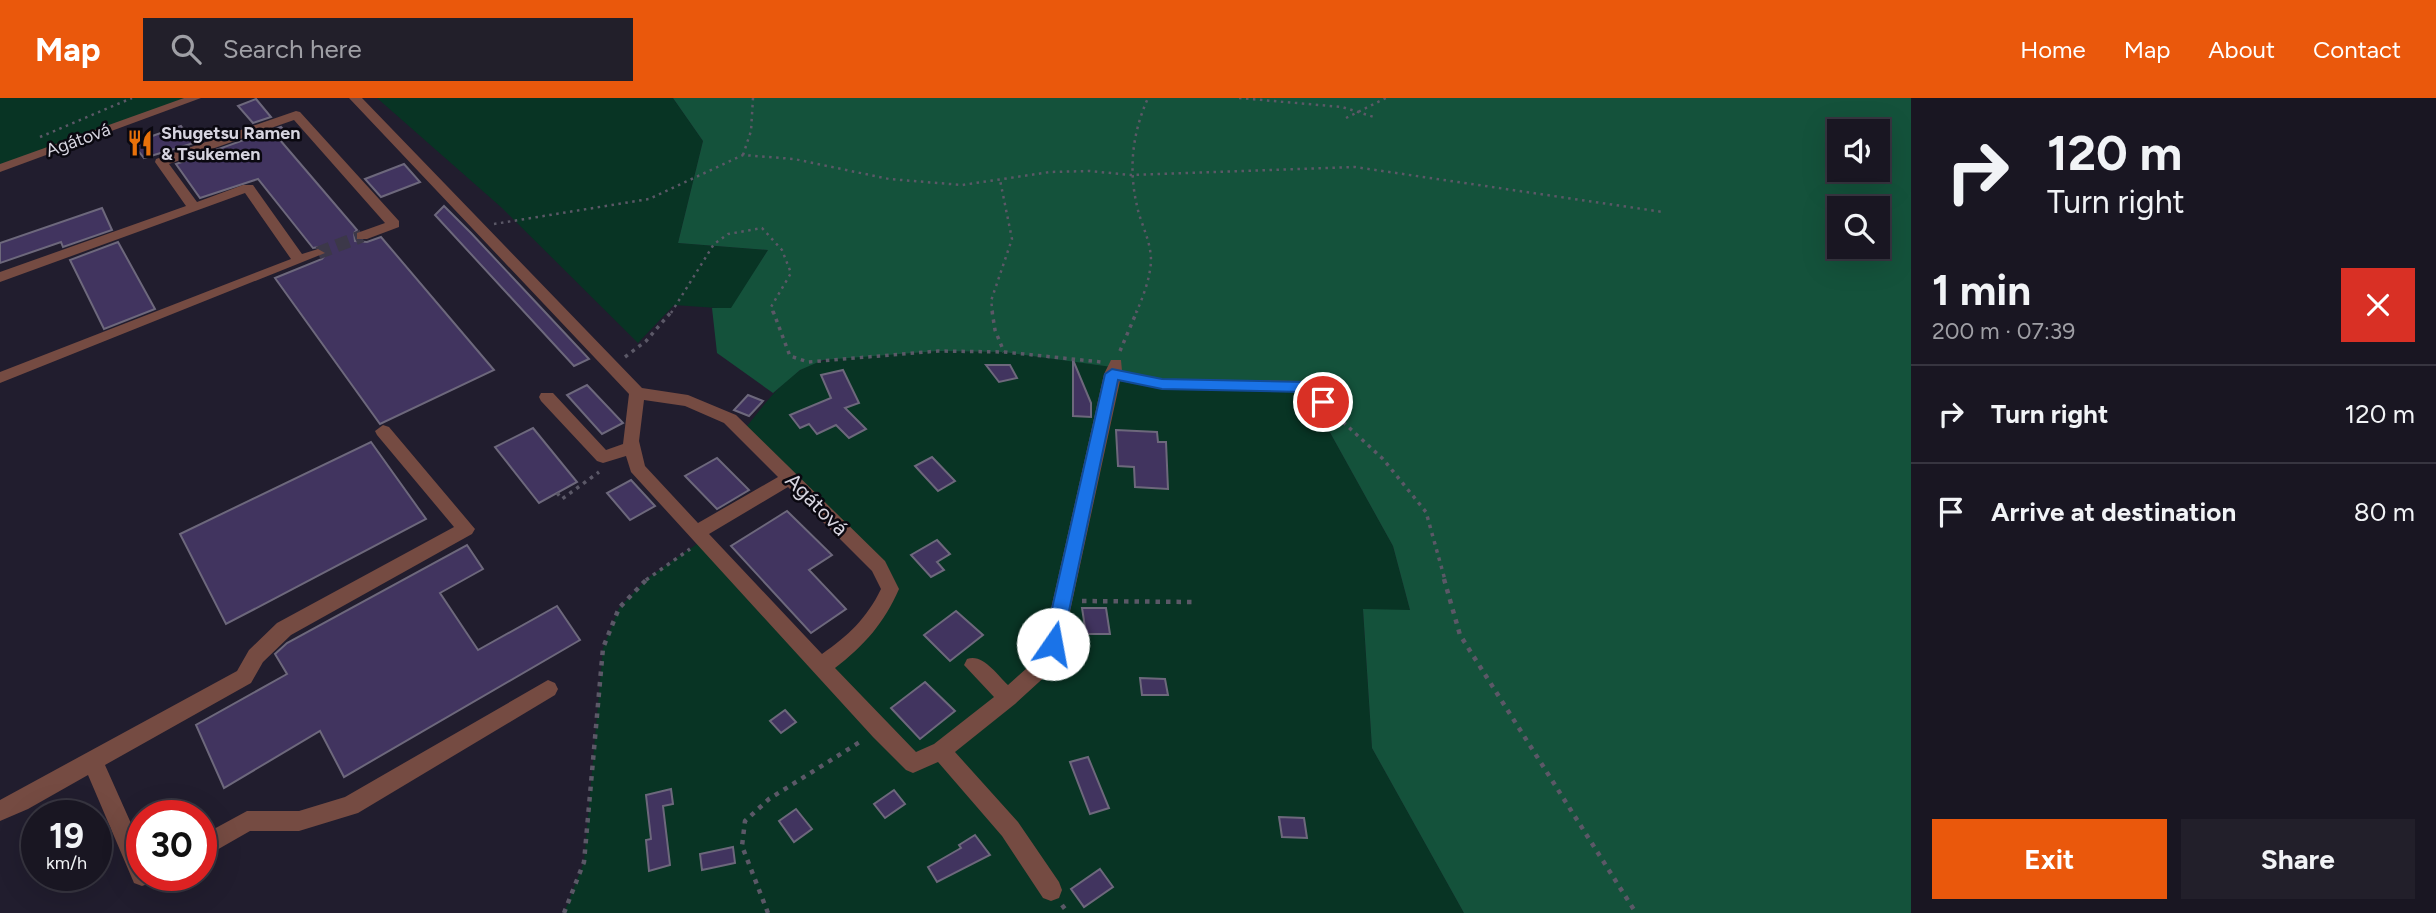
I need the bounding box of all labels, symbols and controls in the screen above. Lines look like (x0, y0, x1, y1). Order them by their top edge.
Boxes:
search box (143, 18, 633, 81)
text: Map (35, 30, 101, 69)
icon: search (167, 30, 205, 68)
text: Search here (223, 33, 362, 65)
text: Home (2020, 35, 2086, 64)
text: Map (2124, 35, 2170, 64)
text: About (2208, 35, 2275, 64)
text: Contact (2313, 35, 2401, 64)
street label: Agátová (43, 118, 113, 162)
map controls (1827, 119, 1890, 259)
button: sound (1827, 119, 1890, 182)
place label: Shugetsu Ramen & Tsukemen (161, 122, 300, 165)
text: 120 m (2047, 123, 2182, 182)
icon: right (1932, 126, 2023, 217)
restaurant icon: Shugetsu Ramen & Tsukemen (125, 128, 155, 158)
text: Turn right (2047, 183, 2185, 221)
button: search (1827, 196, 1890, 259)
text: 1 min (1932, 265, 2031, 316)
button: close (2341, 268, 2415, 342)
text: 200 m · 07:39 (1932, 317, 2075, 345)
pin (1293, 372, 1353, 432)
icon: arrive (1304, 383, 1342, 421)
icon: right (1932, 395, 1970, 433)
text: Turn right (1991, 398, 2108, 430)
text: 120 m (2345, 398, 2415, 430)
street label: Agátová (780, 467, 854, 541)
icon: arrive (1932, 493, 1970, 531)
text: Arrive at destination (1991, 496, 2236, 528)
text: 80 m (2354, 496, 2415, 528)
position arrow (1016, 607, 1090, 681)
speed limit sign: 30 (126, 800, 217, 891)
text: 19 (49, 815, 84, 857)
button: Exit (1932, 819, 2167, 899)
button: Share (2181, 819, 2415, 899)
text: km/h (46, 852, 87, 874)

